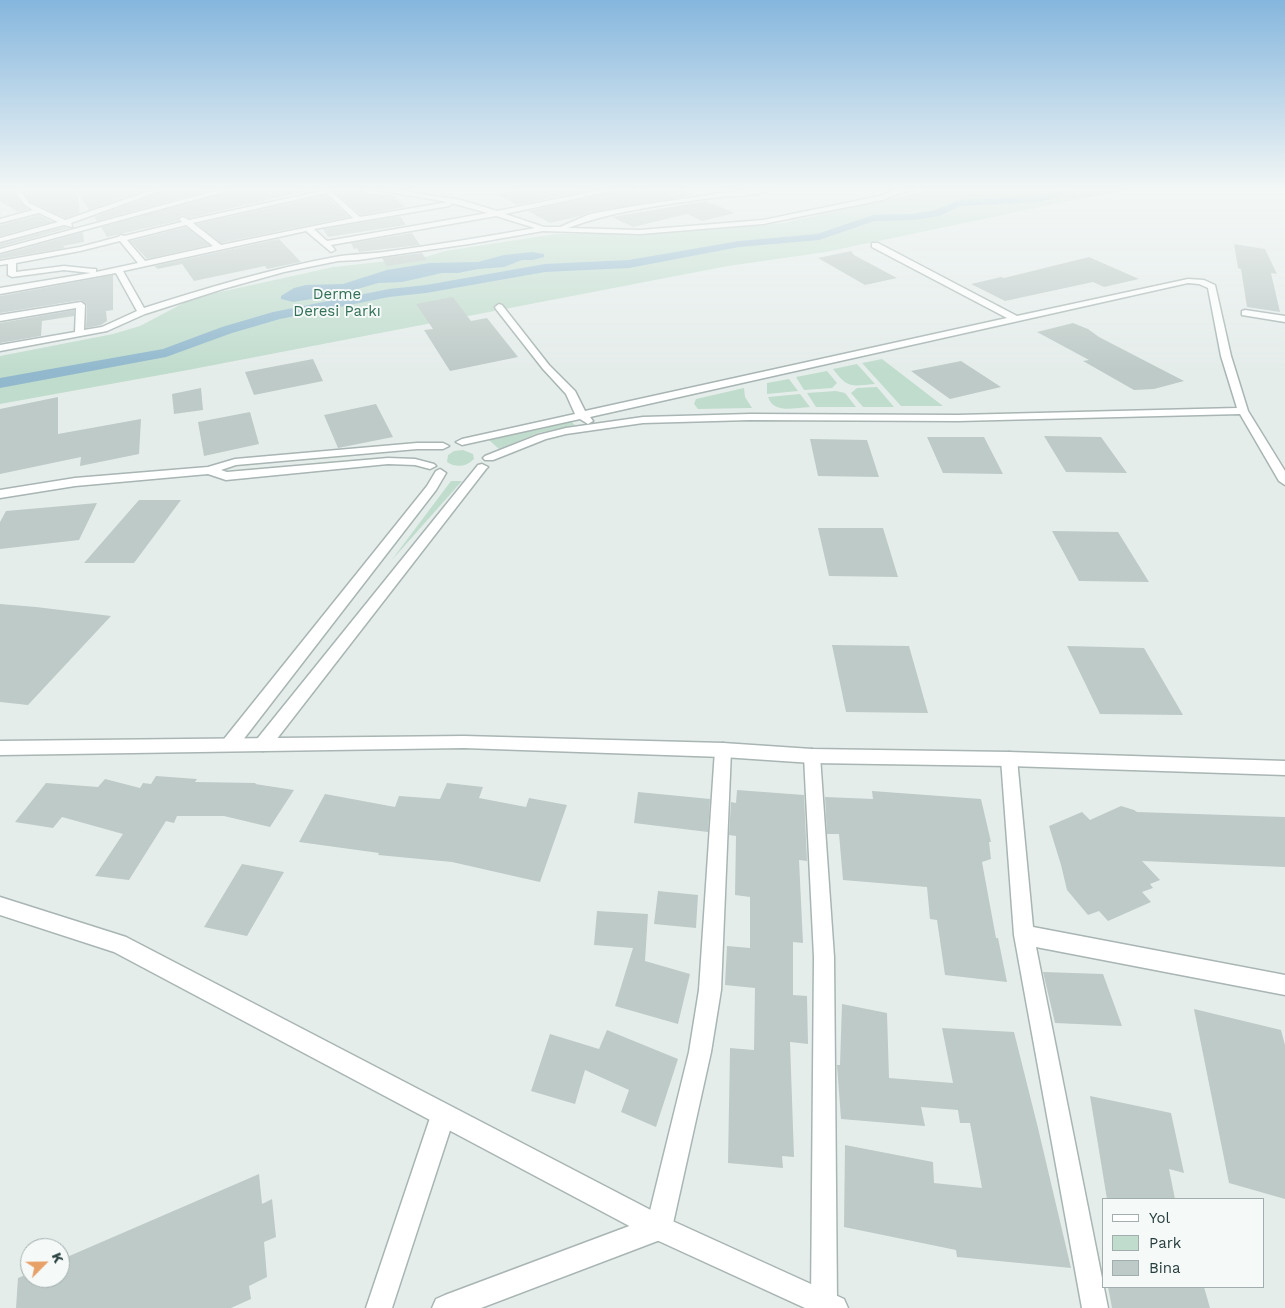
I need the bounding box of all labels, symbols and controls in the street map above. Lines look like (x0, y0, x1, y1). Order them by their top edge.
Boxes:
park label: Derme Deresi Parkı (293, 286, 381, 321)
legend (1102, 1198, 1265, 1288)
text: Yol (1149, 1209, 1170, 1227)
text: Park (1149, 1234, 1181, 1252)
north arrow (20, 1238, 70, 1288)
text: K (49, 1250, 67, 1265)
text: Bina (1149, 1259, 1181, 1277)

